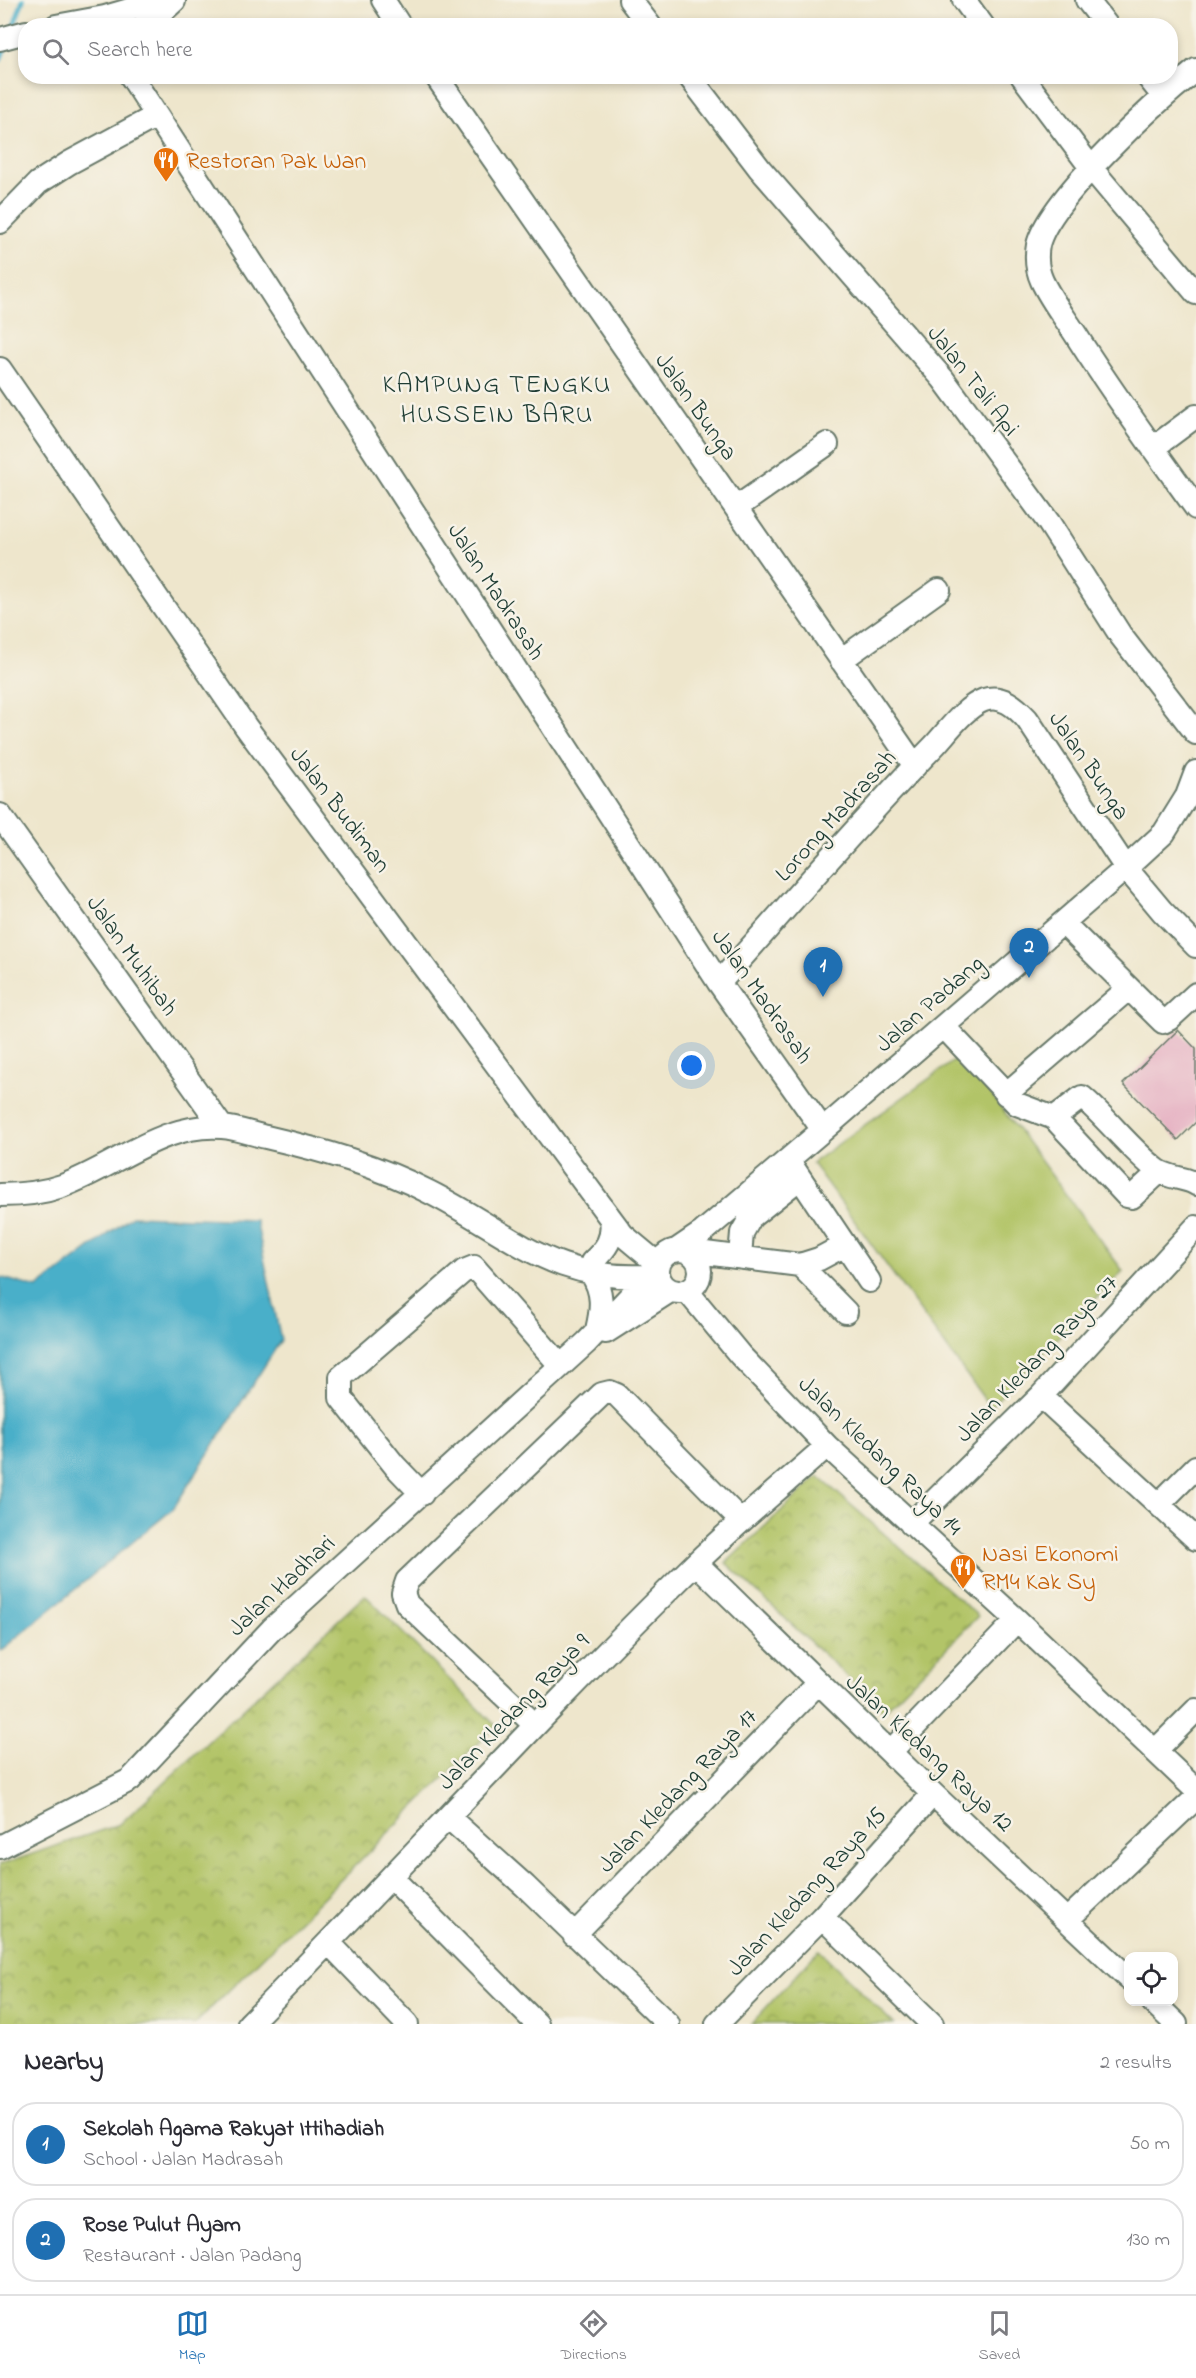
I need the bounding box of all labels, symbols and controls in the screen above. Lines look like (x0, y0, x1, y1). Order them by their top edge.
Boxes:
search box (18, 18, 1178, 84)
icon: search (39, 35, 72, 68)
text: Search here (87, 35, 192, 67)
restaurant icon: Restoran Pak Wan (151, 145, 181, 183)
place label: Restoran Pak Wan (186, 145, 366, 180)
street label: Jalan Tali Api (917, 318, 1027, 445)
street label: Jalan Bunga (645, 346, 745, 469)
district label: KAMPUNG TENGKU HUSSEIN BARU (382, 367, 612, 435)
street label: Jalan Madrasah (437, 517, 552, 668)
street label: Jalan Bunga (1038, 705, 1137, 828)
street label: Jalan Budiman (280, 740, 398, 881)
street label: Lorong Madrasah (768, 743, 906, 891)
street label: Jalan Muhibah (76, 889, 186, 1024)
street label: Jalan Madrasah (701, 923, 820, 1072)
pin: 2 (1010, 928, 1048, 978)
pin: 1 (804, 948, 842, 997)
street label: Jalan Padang (869, 948, 993, 1062)
your location (677, 1051, 706, 1080)
street label: Jalan Kledang Raya 27 (948, 1268, 1128, 1452)
street label: Jalan Kledang Raya 14 (788, 1369, 970, 1546)
street label: Jalan Hadhari (221, 1528, 344, 1646)
place label: Nasi Ekonomi RM4 Kak Sy (982, 1538, 1119, 1602)
restaurant icon: Nasi Ekonomi RM4 Kak Sy (948, 1552, 978, 1590)
street label: Jalan Kledang Raya 9 (430, 1626, 600, 1800)
street label: Jalan Kledang Raya 12 (836, 1666, 1020, 1842)
street label: Jalan Kledang Raya 17 (591, 1701, 768, 1883)
street label: Jalan Kledang Raya 15 (720, 1800, 897, 1986)
map controls (1124, 1952, 1178, 2006)
button: locate (1124, 1952, 1178, 2006)
text: Nearby (24, 2044, 103, 2082)
text: 2 results (1100, 2049, 1172, 2078)
text: Sekolah Agama Rakyat Ittihadiah (83, 2114, 384, 2146)
text: 1 (42, 2130, 49, 2159)
text: 50 m (1129, 2130, 1170, 2159)
text: School · Jalan Madrasah (83, 2146, 283, 2175)
text: Rose Pulut Ayam (83, 2210, 241, 2242)
text: 2 (41, 2226, 50, 2255)
text: 130 m (1126, 2226, 1170, 2255)
text: Restaurant · Jalan Padang (83, 2242, 302, 2271)
tab: Map (176, 2307, 209, 2367)
tab: Directions (560, 2307, 627, 2367)
tab: Saved (978, 2307, 1020, 2367)

